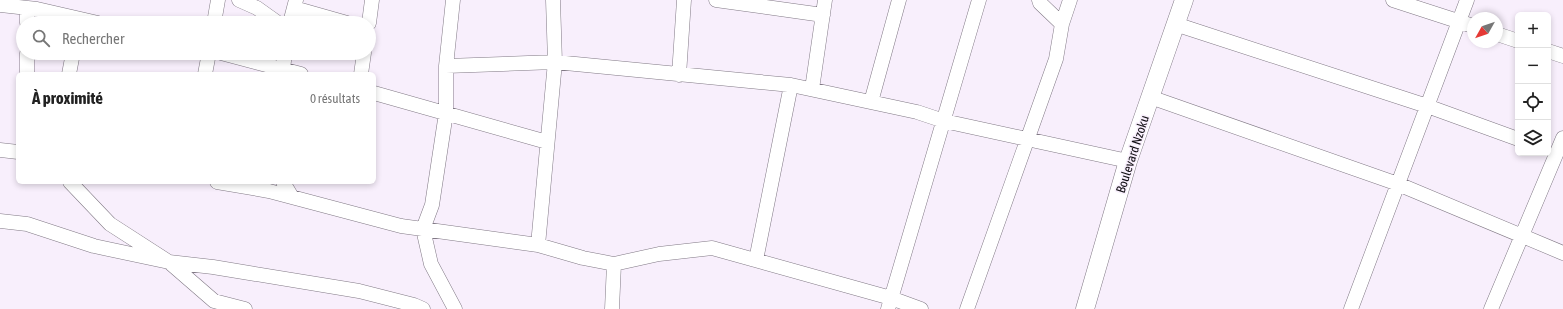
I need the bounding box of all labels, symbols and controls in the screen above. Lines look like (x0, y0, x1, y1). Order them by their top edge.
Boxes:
north arrow (1467, 12, 1503, 48)
map controls (1515, 12, 1551, 156)
button: + (1515, 12, 1551, 48)
search box (16, 16, 376, 60)
icon: search (30, 27, 52, 49)
text: Rechercher (62, 30, 124, 47)
button: − (1515, 48, 1551, 84)
button: locate (1515, 84, 1551, 120)
text: À proximité (32, 88, 103, 108)
text: 0 résultats (310, 91, 360, 106)
street label: Boulevard Nzoku (1113, 113, 1152, 195)
button: layers (1515, 120, 1551, 156)

